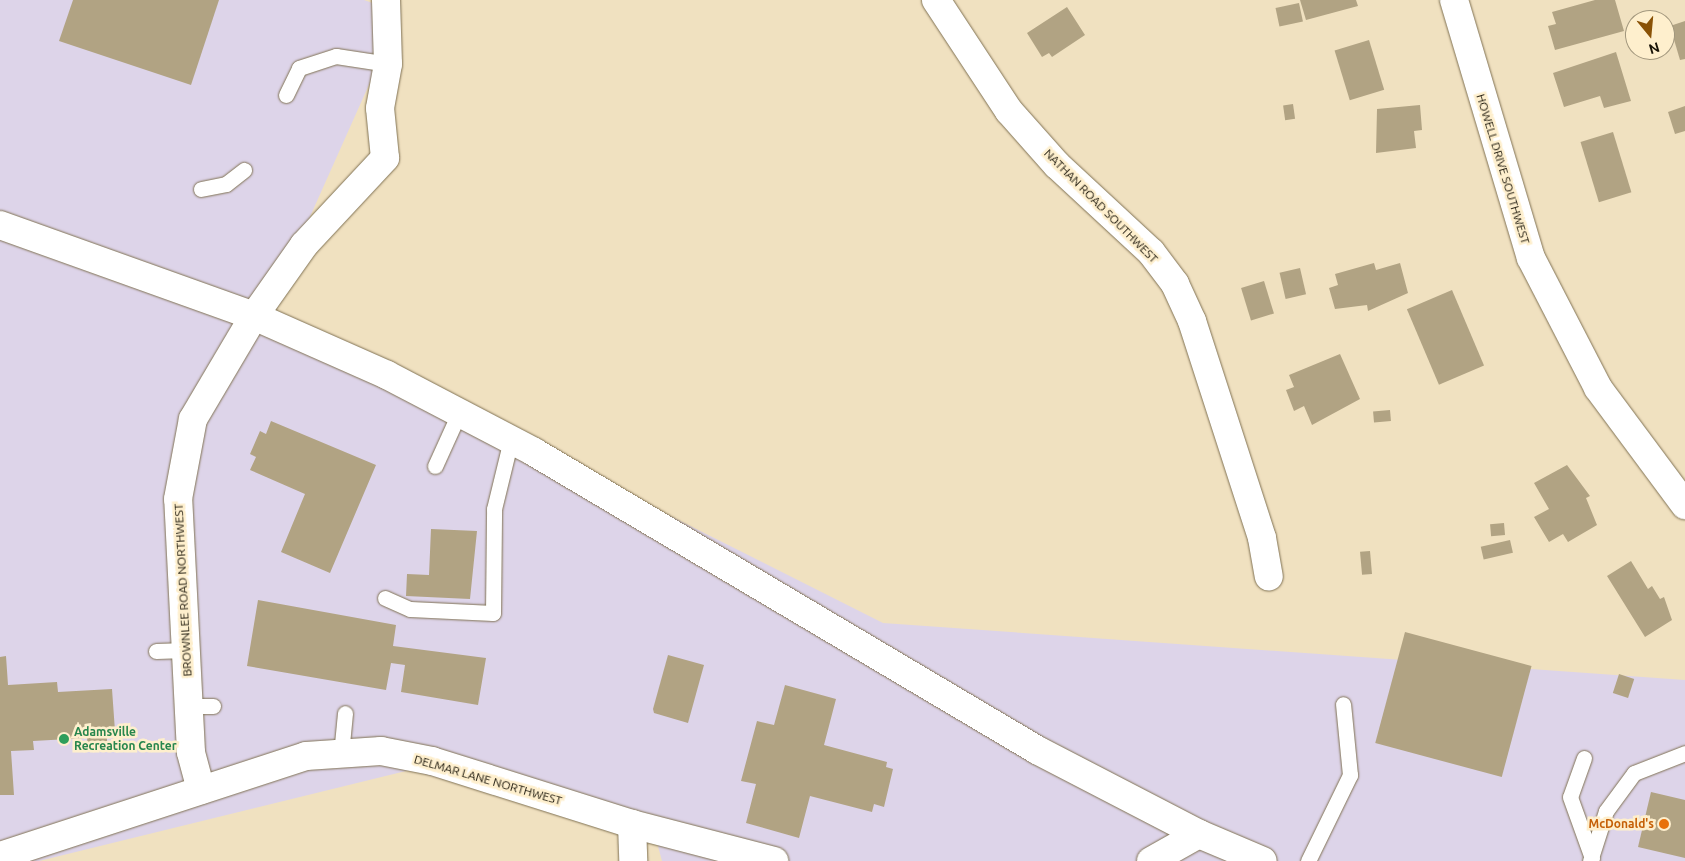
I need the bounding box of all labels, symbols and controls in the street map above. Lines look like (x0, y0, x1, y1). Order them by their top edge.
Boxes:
north arrow (1625, 10, 1675, 60)
text: N (1647, 39, 1661, 58)
street label: HOWELL DRIVE SOUTHWEST (1473, 92, 1533, 246)
street label: NATHAN ROAD SOUTHWEST (1041, 146, 1161, 266)
street label: BROWNLEE ROAD NORTHWEST (171, 503, 195, 677)
place label: Adamsville Recreation Center (74, 725, 177, 753)
marker: Adamsville Recreation Center (58, 733, 70, 745)
street label: DELMAR LANE NORTHWEST (412, 752, 564, 808)
place label: McDonald's (1588, 817, 1654, 831)
marker: McDonald's (1658, 818, 1670, 830)

